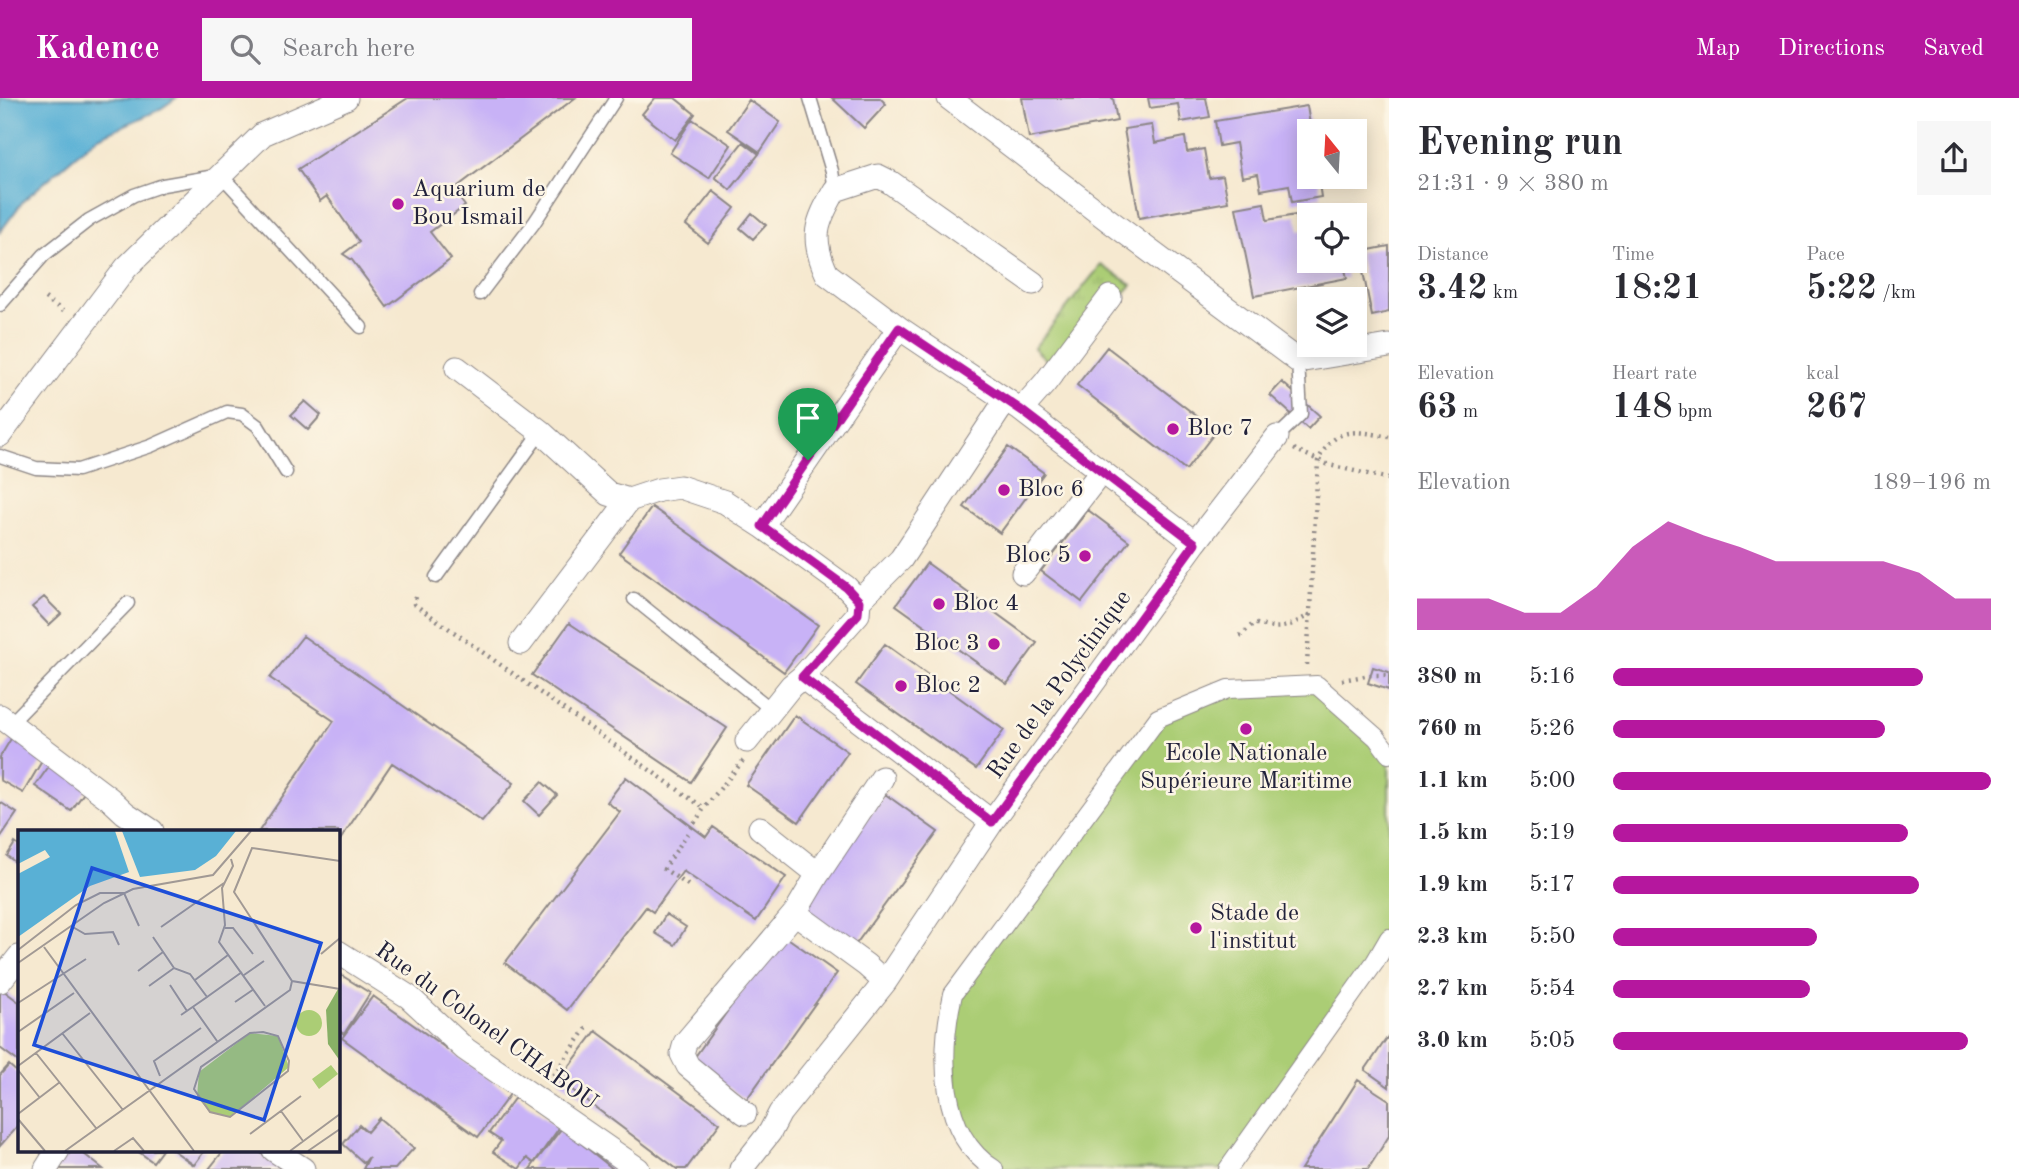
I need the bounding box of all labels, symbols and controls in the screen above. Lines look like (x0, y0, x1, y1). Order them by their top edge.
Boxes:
search box (202, 18, 692, 81)
icon: search (226, 30, 264, 68)
text: Kadence (35, 33, 160, 66)
text: Search here (282, 36, 415, 62)
text: Map (1696, 37, 1740, 61)
text: Directions (1778, 37, 1885, 61)
text: Saved (1923, 37, 1984, 61)
north arrow (1297, 119, 1367, 189)
map controls (1297, 119, 1367, 357)
button: share (1917, 121, 1991, 195)
text: Evening run (1417, 125, 1623, 163)
text: 21:31 · 9 × 380 m (1417, 172, 1609, 195)
place label: Aquarium de Bou Ismail (412, 178, 546, 230)
marker: Aquarium de Bou Ismail (390, 196, 406, 212)
button: locate (1297, 203, 1367, 273)
text: Distance (1417, 246, 1489, 265)
text: Time (1612, 246, 1654, 265)
text: Pace (1806, 246, 1845, 265)
text: 3.42 (1417, 271, 1488, 306)
text: 18:21 (1612, 271, 1703, 306)
text: 5:22 (1806, 271, 1877, 306)
text: km (1488, 284, 1518, 303)
text: /km (1877, 284, 1916, 303)
button: layers (1297, 287, 1367, 357)
text: Elevation (1417, 365, 1494, 384)
text: Heart rate (1612, 365, 1697, 384)
text: kcal (1806, 365, 1839, 384)
pin (778, 388, 838, 460)
text: 63 (1417, 390, 1458, 425)
text: 148 (1612, 390, 1673, 425)
text: 267 (1806, 390, 1867, 425)
icon: arrive (789, 399, 827, 437)
text: m (1458, 403, 1478, 422)
text: bpm (1673, 403, 1713, 422)
place label: Bloc 7 (1187, 417, 1253, 441)
marker: Bloc 7 (1165, 421, 1181, 437)
text: Elevation (1417, 471, 1511, 494)
text: 189–196 m (1872, 471, 1991, 494)
place label: Bloc 6 (1018, 478, 1084, 502)
marker: Bloc 6 (996, 482, 1012, 498)
place label: Bloc 5 (1005, 544, 1071, 568)
marker: Bloc 5 (1077, 548, 1093, 564)
street label: Rue de la Polyclinique (984, 586, 1136, 784)
place label: Bloc 4 (953, 592, 1019, 616)
marker: Bloc 4 (931, 596, 947, 612)
place label: Bloc 3 (914, 632, 980, 656)
marker: Bloc 3 (986, 636, 1002, 652)
text: 380 m (1417, 665, 1482, 688)
text: 5:16 (1529, 665, 1575, 688)
place label: Bloc 2 (915, 674, 981, 698)
marker: Bloc 2 (893, 678, 909, 694)
text: 760 m (1417, 717, 1482, 740)
text: 5:26 (1529, 717, 1575, 740)
marker: Ecole Nationale Supérieure Maritime (1238, 721, 1254, 737)
place label: Ecole Nationale Supérieure Maritime (1140, 742, 1352, 794)
text: 1.1 km (1417, 769, 1488, 792)
text: 5:00 (1529, 769, 1575, 792)
text: 1.5 km (1417, 821, 1488, 844)
text: 5:19 (1529, 821, 1575, 844)
inset map (18, 830, 340, 1152)
text: 1.9 km (1417, 873, 1488, 896)
text: 5:17 (1529, 873, 1575, 896)
place label: Stade de l'institut (1210, 902, 1299, 954)
marker: Stade de l'institut (1188, 920, 1204, 936)
text: 2.3 km (1417, 925, 1488, 948)
text: 5:50 (1529, 925, 1575, 948)
street label: Rue du Colonel CHABOU (370, 938, 602, 1116)
text: 2.7 km (1417, 977, 1488, 1000)
text: 5:54 (1529, 977, 1575, 1000)
text: 3.0 km (1417, 1029, 1488, 1052)
text: 5:05 (1529, 1029, 1575, 1052)

